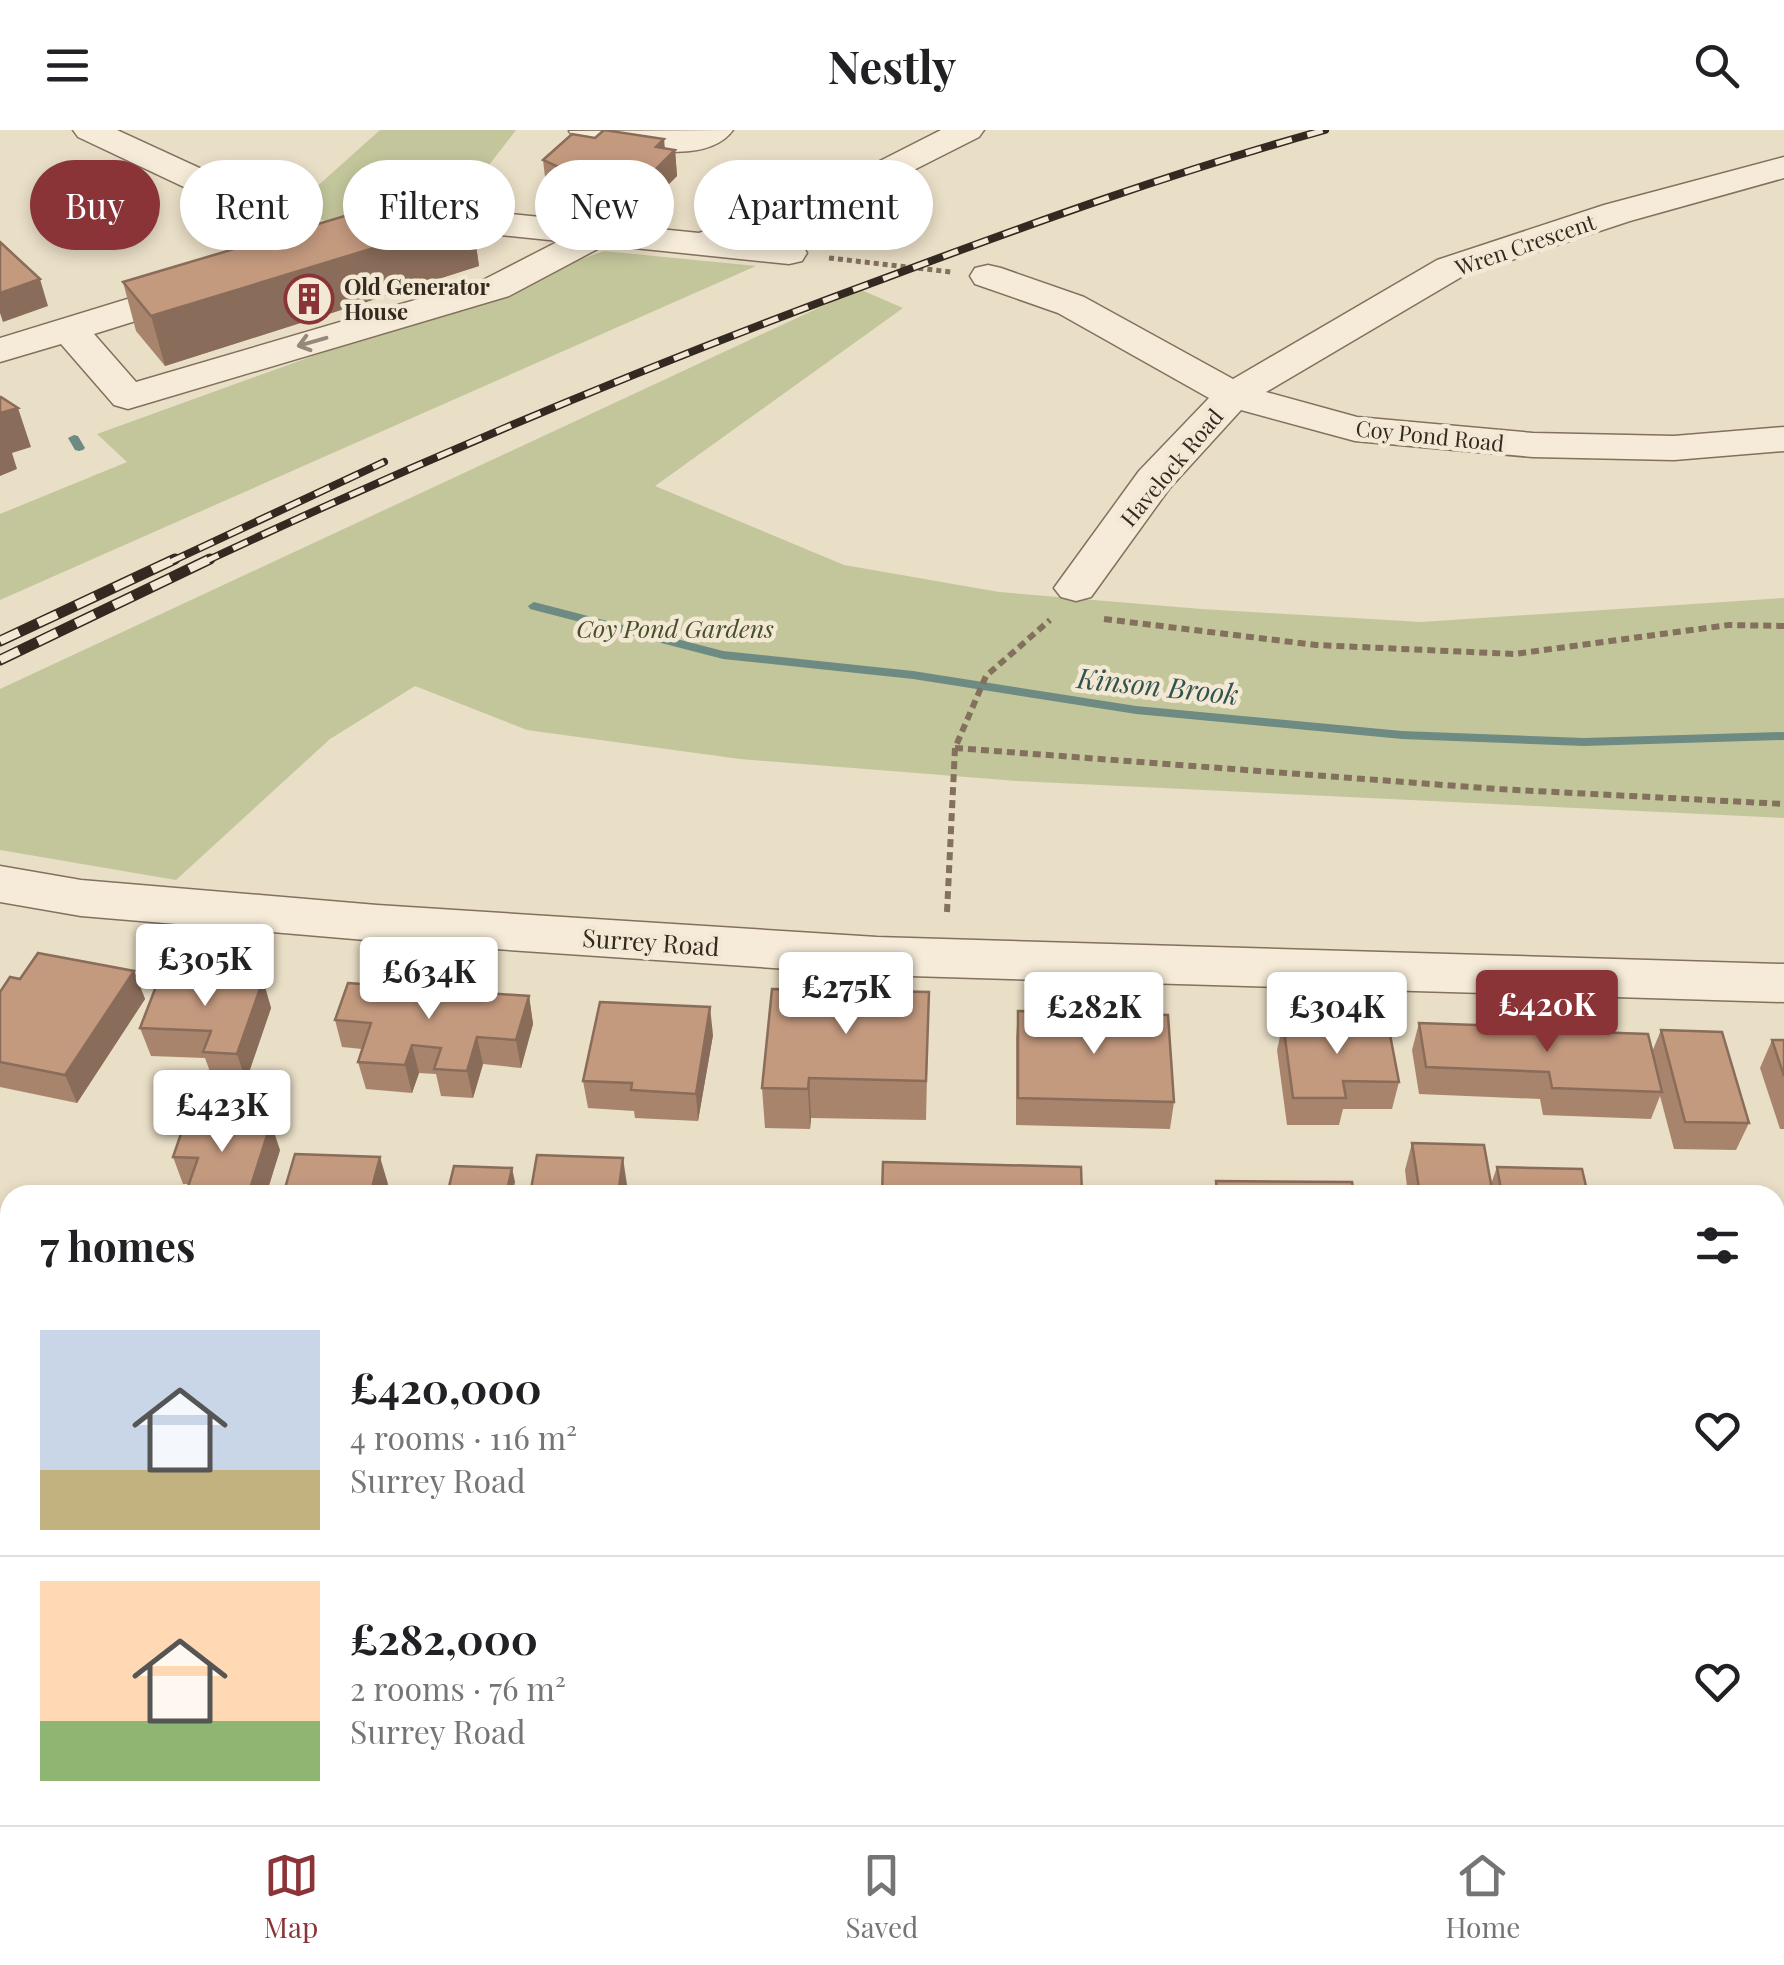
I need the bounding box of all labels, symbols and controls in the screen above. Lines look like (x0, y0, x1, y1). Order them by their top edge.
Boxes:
text: Nestly (828, 35, 956, 95)
icon: menu (40, 38, 95, 93)
icon: search (1689, 38, 1744, 93)
chip: Buy (30, 160, 160, 250)
chip: Rent (180, 160, 323, 250)
chip: Filters (343, 160, 515, 250)
chip: New (535, 160, 674, 250)
chip: Apartment (694, 160, 933, 250)
street label: Wren Crescent (1450, 206, 1600, 282)
place label: Old Generator House (344, 271, 490, 326)
building icon: Old Generator House (283, 273, 335, 325)
one-way arrow (297, 334, 329, 352)
street label: Havelock Road (1113, 402, 1229, 532)
street label: Coy Pond Road (1354, 412, 1506, 458)
park label: Coy Pond Gardens (576, 611, 774, 644)
water label: Kinson Brook (1074, 658, 1241, 712)
street label: Surrey Road (581, 920, 721, 962)
pin: £305K (135, 924, 275, 1009)
text: £305K (158, 935, 252, 978)
pin: £634K (359, 937, 499, 1022)
text: £634K (382, 948, 476, 991)
pin: £275K (776, 952, 916, 1037)
text: £275K (801, 963, 891, 1006)
pin: £420K (1477, 970, 1617, 1055)
pin: £282K (1024, 972, 1164, 1057)
pin: £304K (1267, 972, 1407, 1057)
text: £420K (1498, 981, 1596, 1024)
text: £282K (1046, 983, 1142, 1026)
text: £304K (1289, 983, 1385, 1026)
pin: £423K (152, 1070, 292, 1155)
text: £423K (175, 1081, 269, 1124)
text: 7 homes (40, 1217, 195, 1273)
icon: filters (1690, 1218, 1745, 1273)
text: £420,000 (350, 1359, 542, 1415)
icon: home (120, 1370, 240, 1490)
icon: heart (1690, 1403, 1745, 1458)
text: 4 rooms · 116 m² (350, 1415, 577, 1458)
text: Surrey Road (350, 1458, 526, 1501)
text: £282,000 (350, 1610, 538, 1666)
icon: home (120, 1621, 240, 1741)
icon: heart (1690, 1654, 1745, 1709)
text: 2 rooms · 76 m² (350, 1666, 566, 1709)
text: Surrey Road (350, 1709, 526, 1752)
tab: Map (264, 1848, 319, 1945)
tab: Saved (846, 1848, 918, 1945)
tab: Home (1445, 1848, 1520, 1945)

